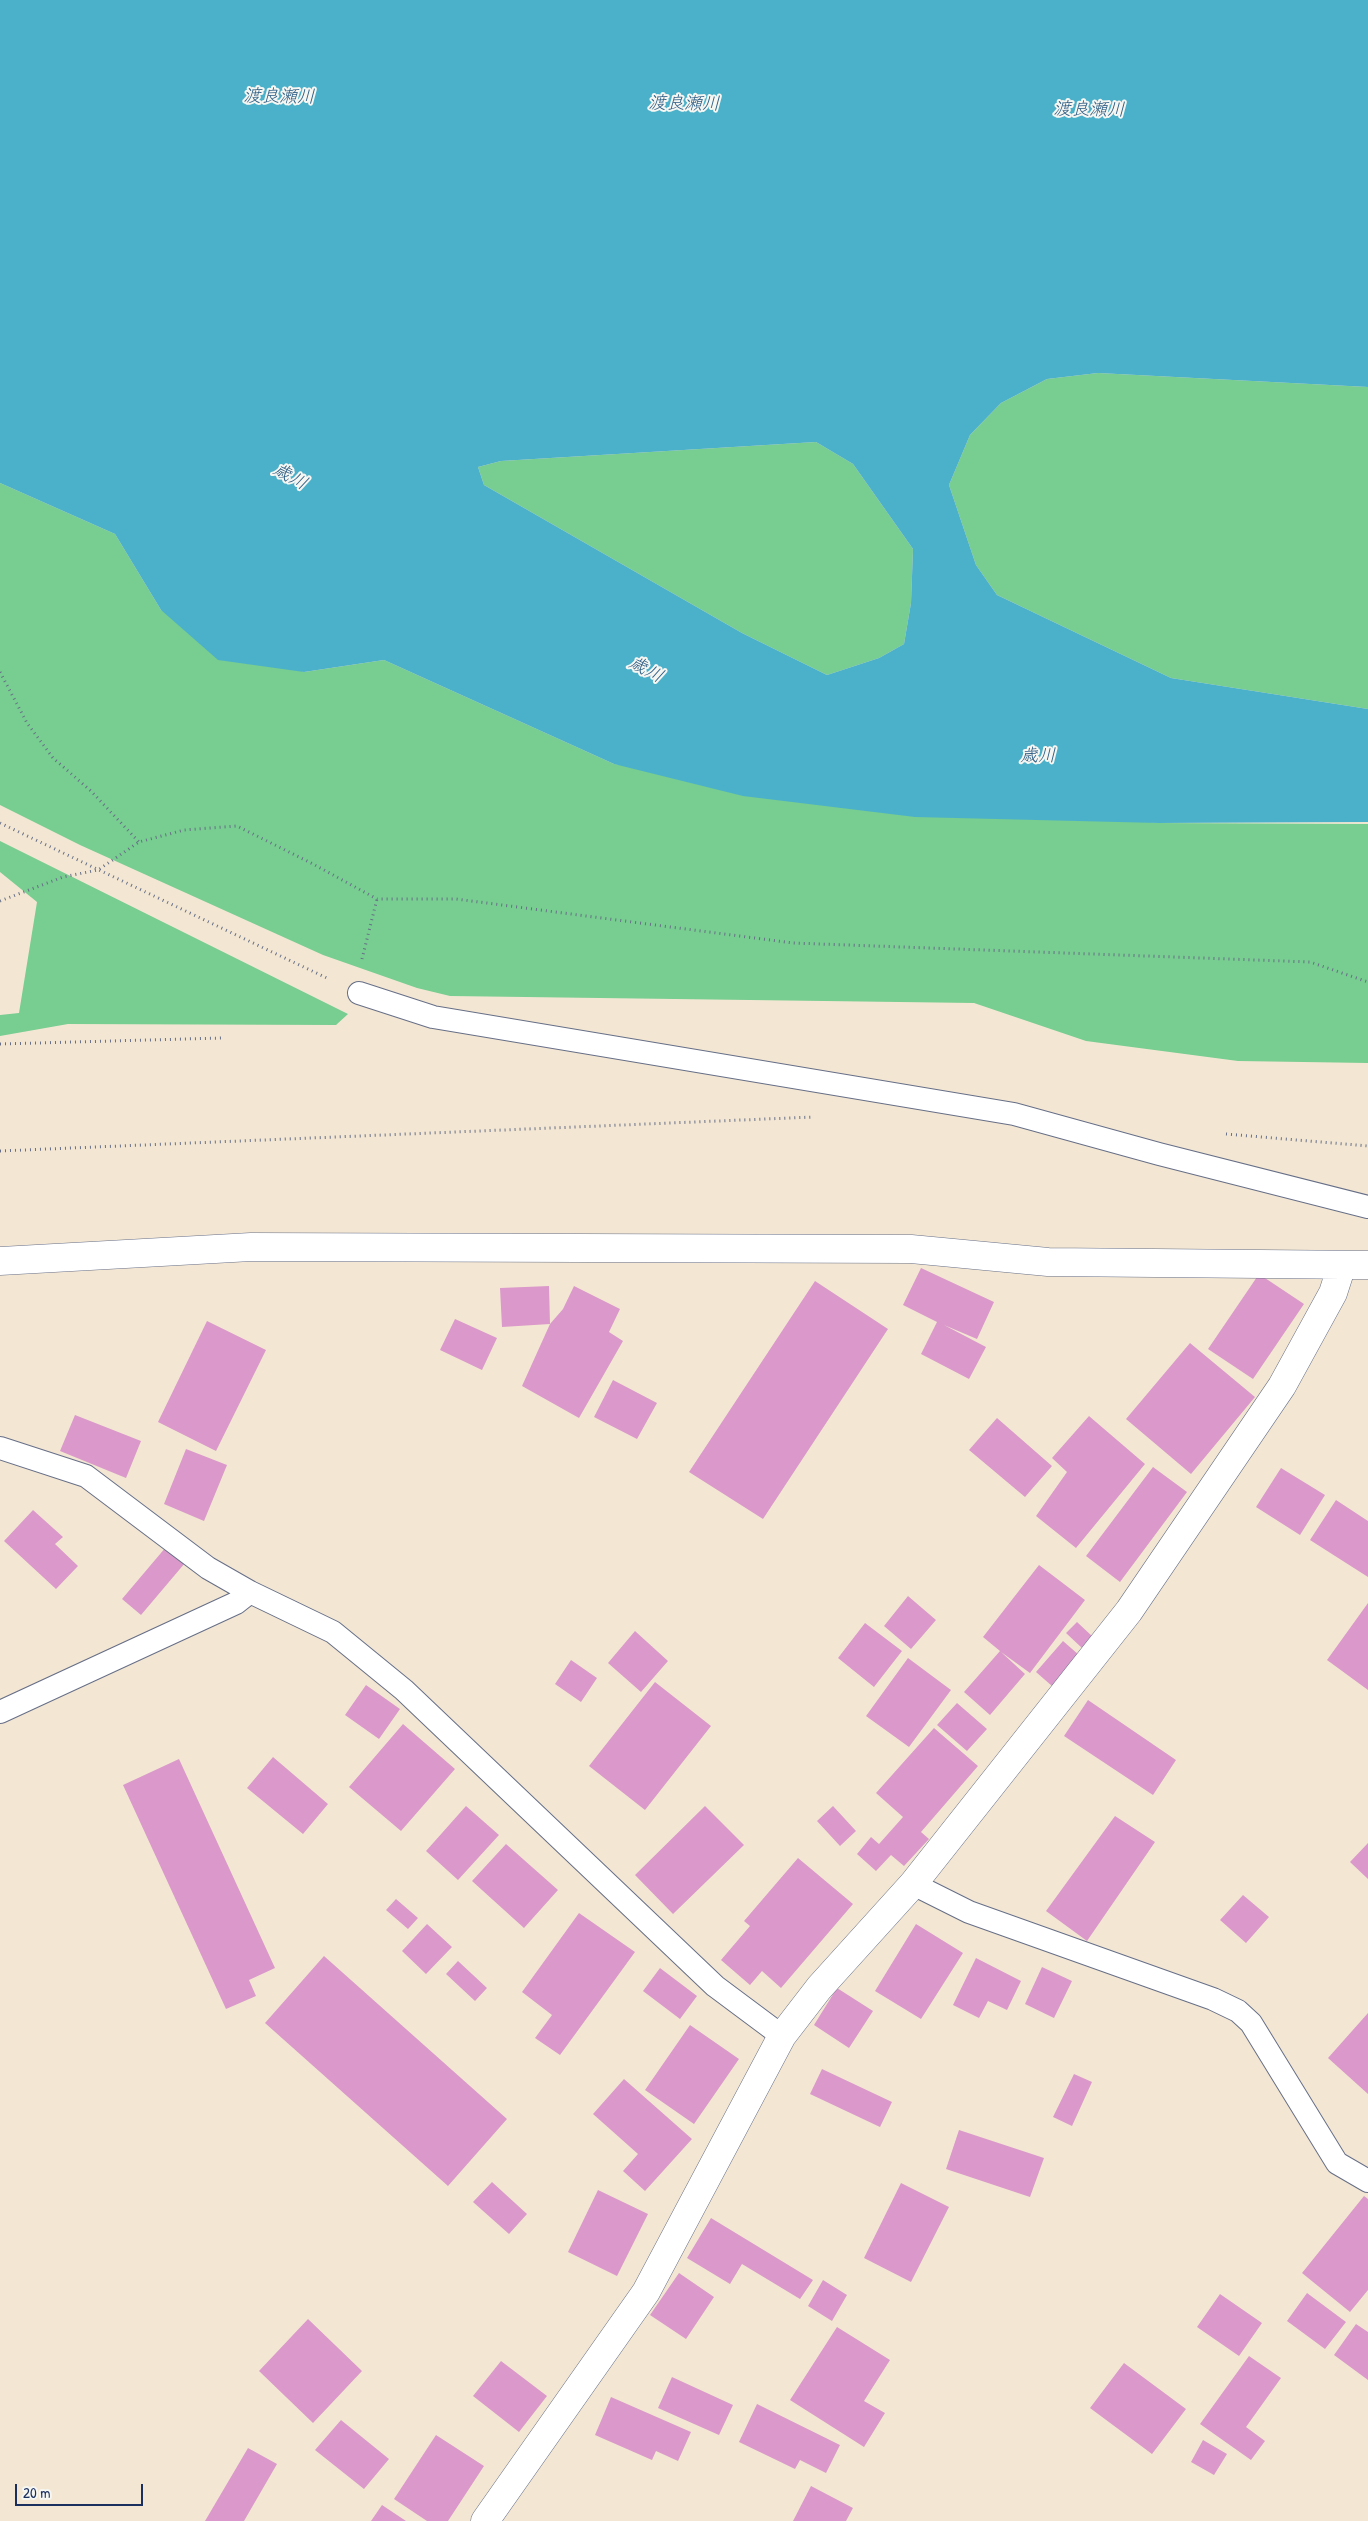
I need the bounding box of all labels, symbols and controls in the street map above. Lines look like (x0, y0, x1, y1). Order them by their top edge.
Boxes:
water label: 渡良瀬川 (243, 86, 315, 108)
water label: 渡良瀬川 (648, 93, 720, 115)
water label: 渡良瀬川 (1053, 99, 1125, 121)
water label: 歳川 (269, 459, 311, 495)
water label: 歳川 (625, 652, 667, 688)
water label: 歳川 (1020, 745, 1056, 767)
scale bar (18, 2474, 145, 2506)
text: 20 m (23, 2482, 50, 2503)

